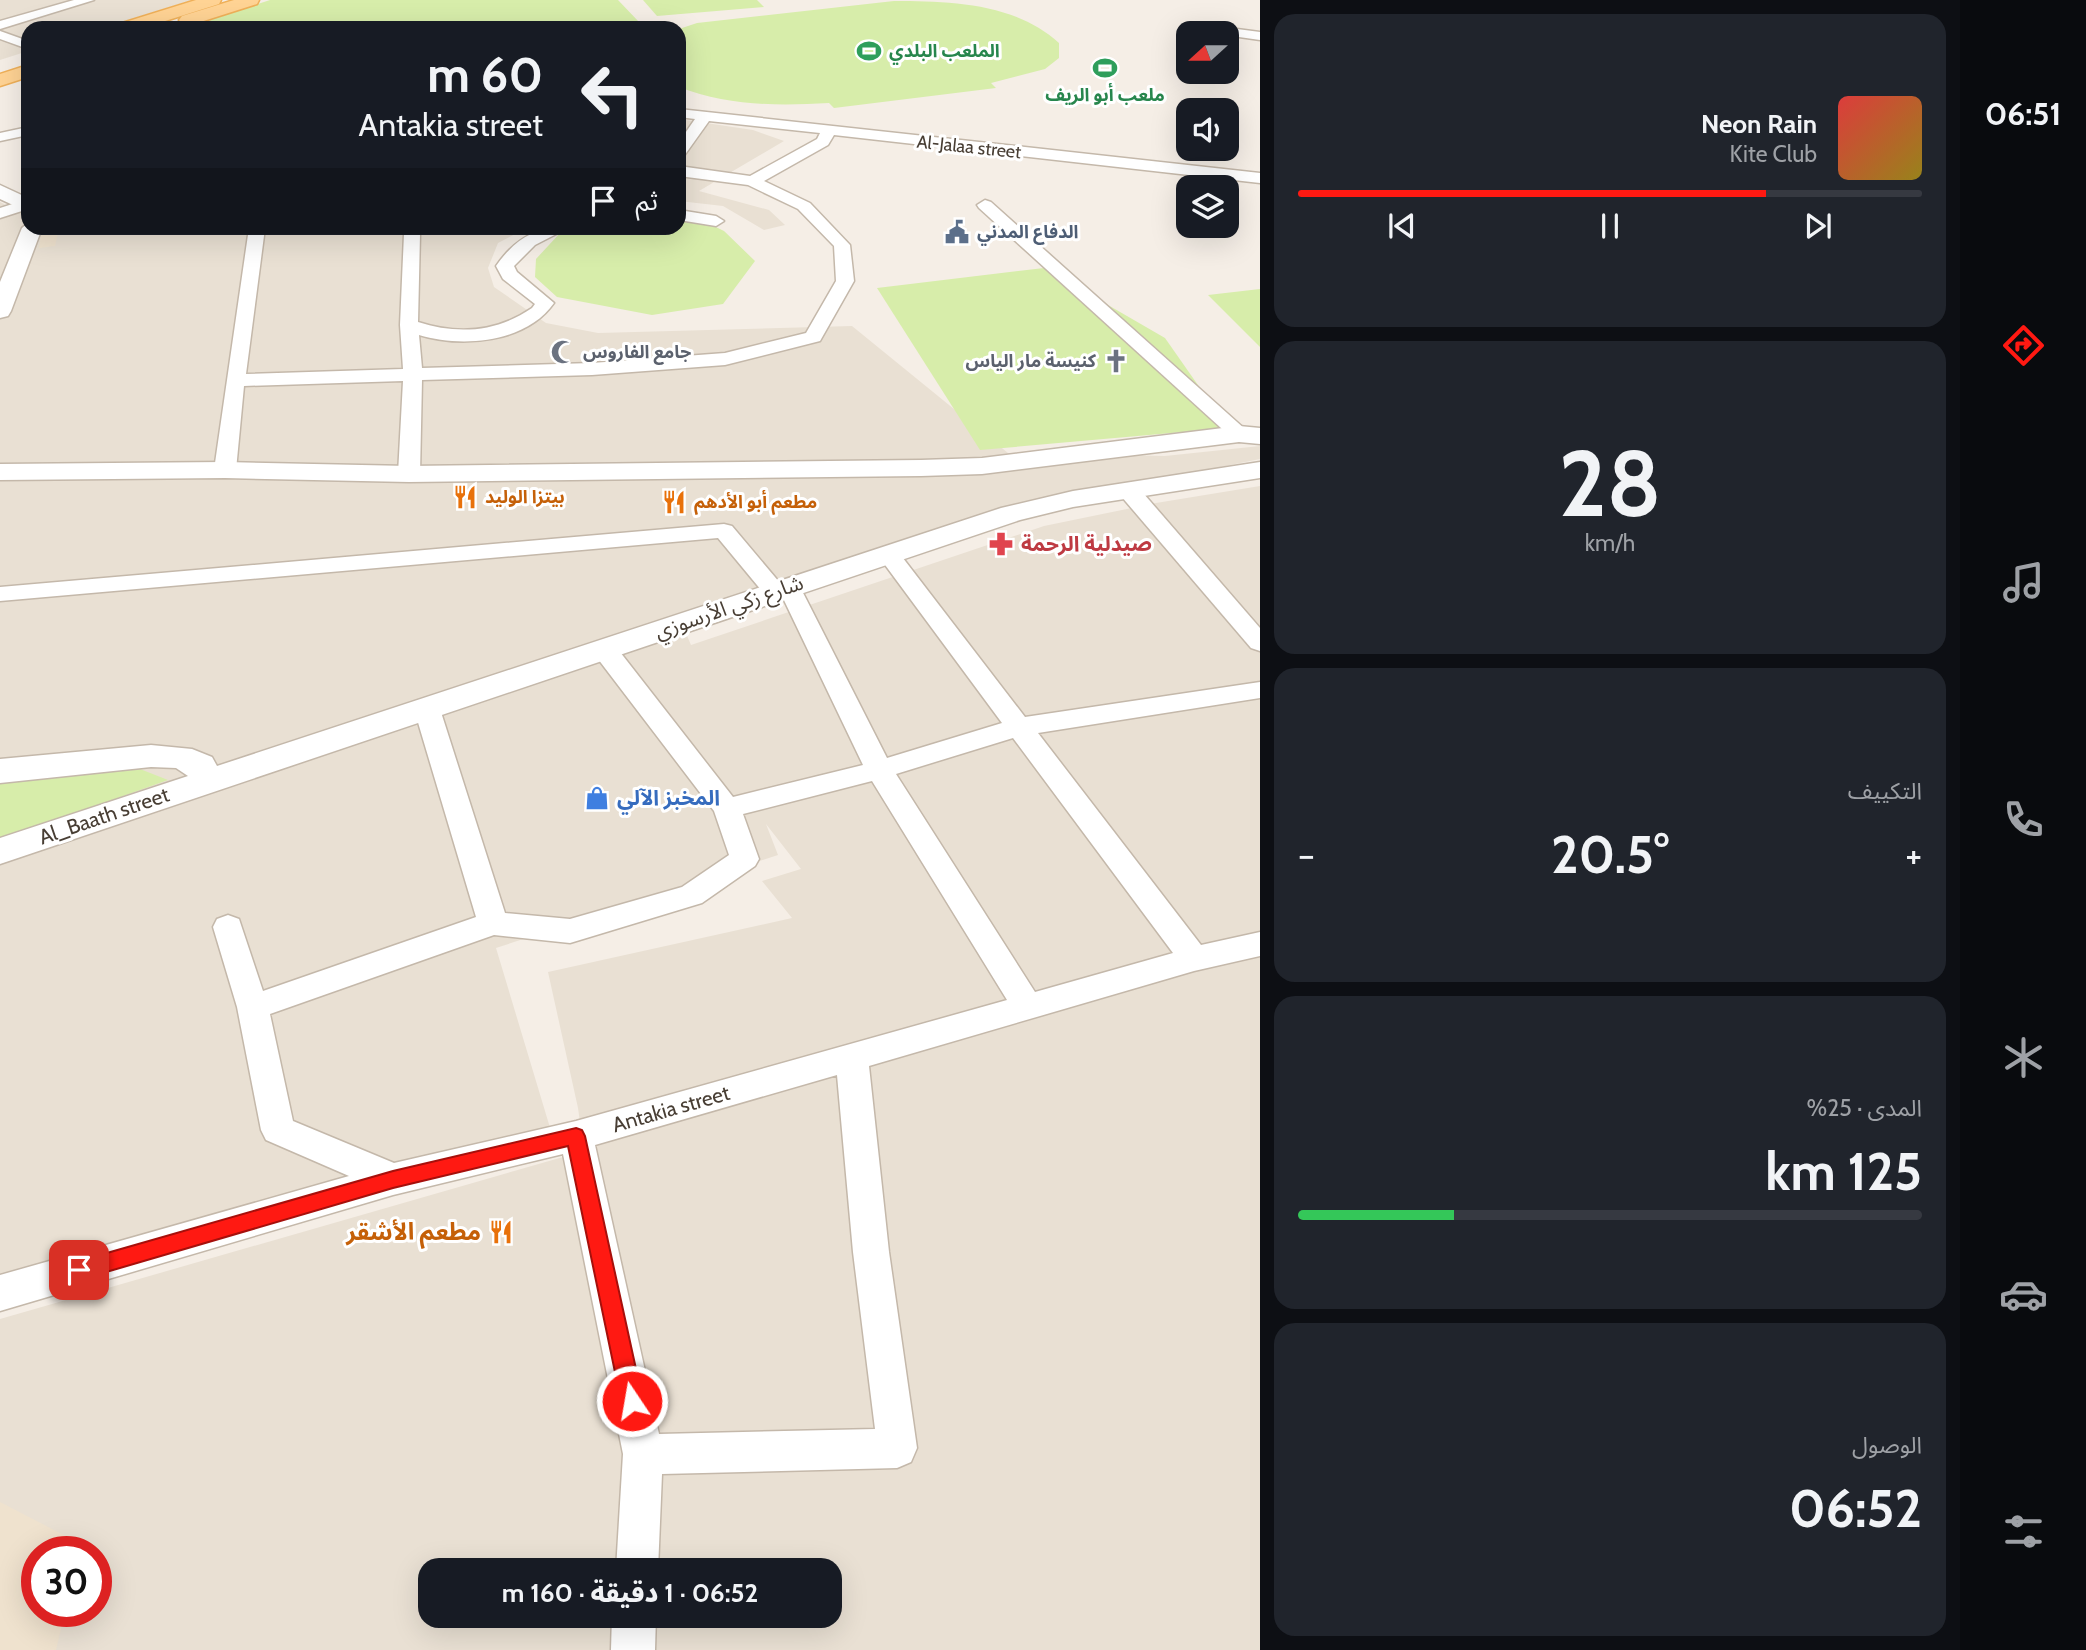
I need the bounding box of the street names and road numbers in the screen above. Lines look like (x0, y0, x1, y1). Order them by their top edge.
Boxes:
street label: Al-Jalaa street (916, 131, 1022, 163)
street label: شارع زكي الأرسوزي (651, 569, 808, 647)
street label: Al_Baath street (35, 782, 172, 849)
street label: Antakia street (609, 1080, 732, 1137)

